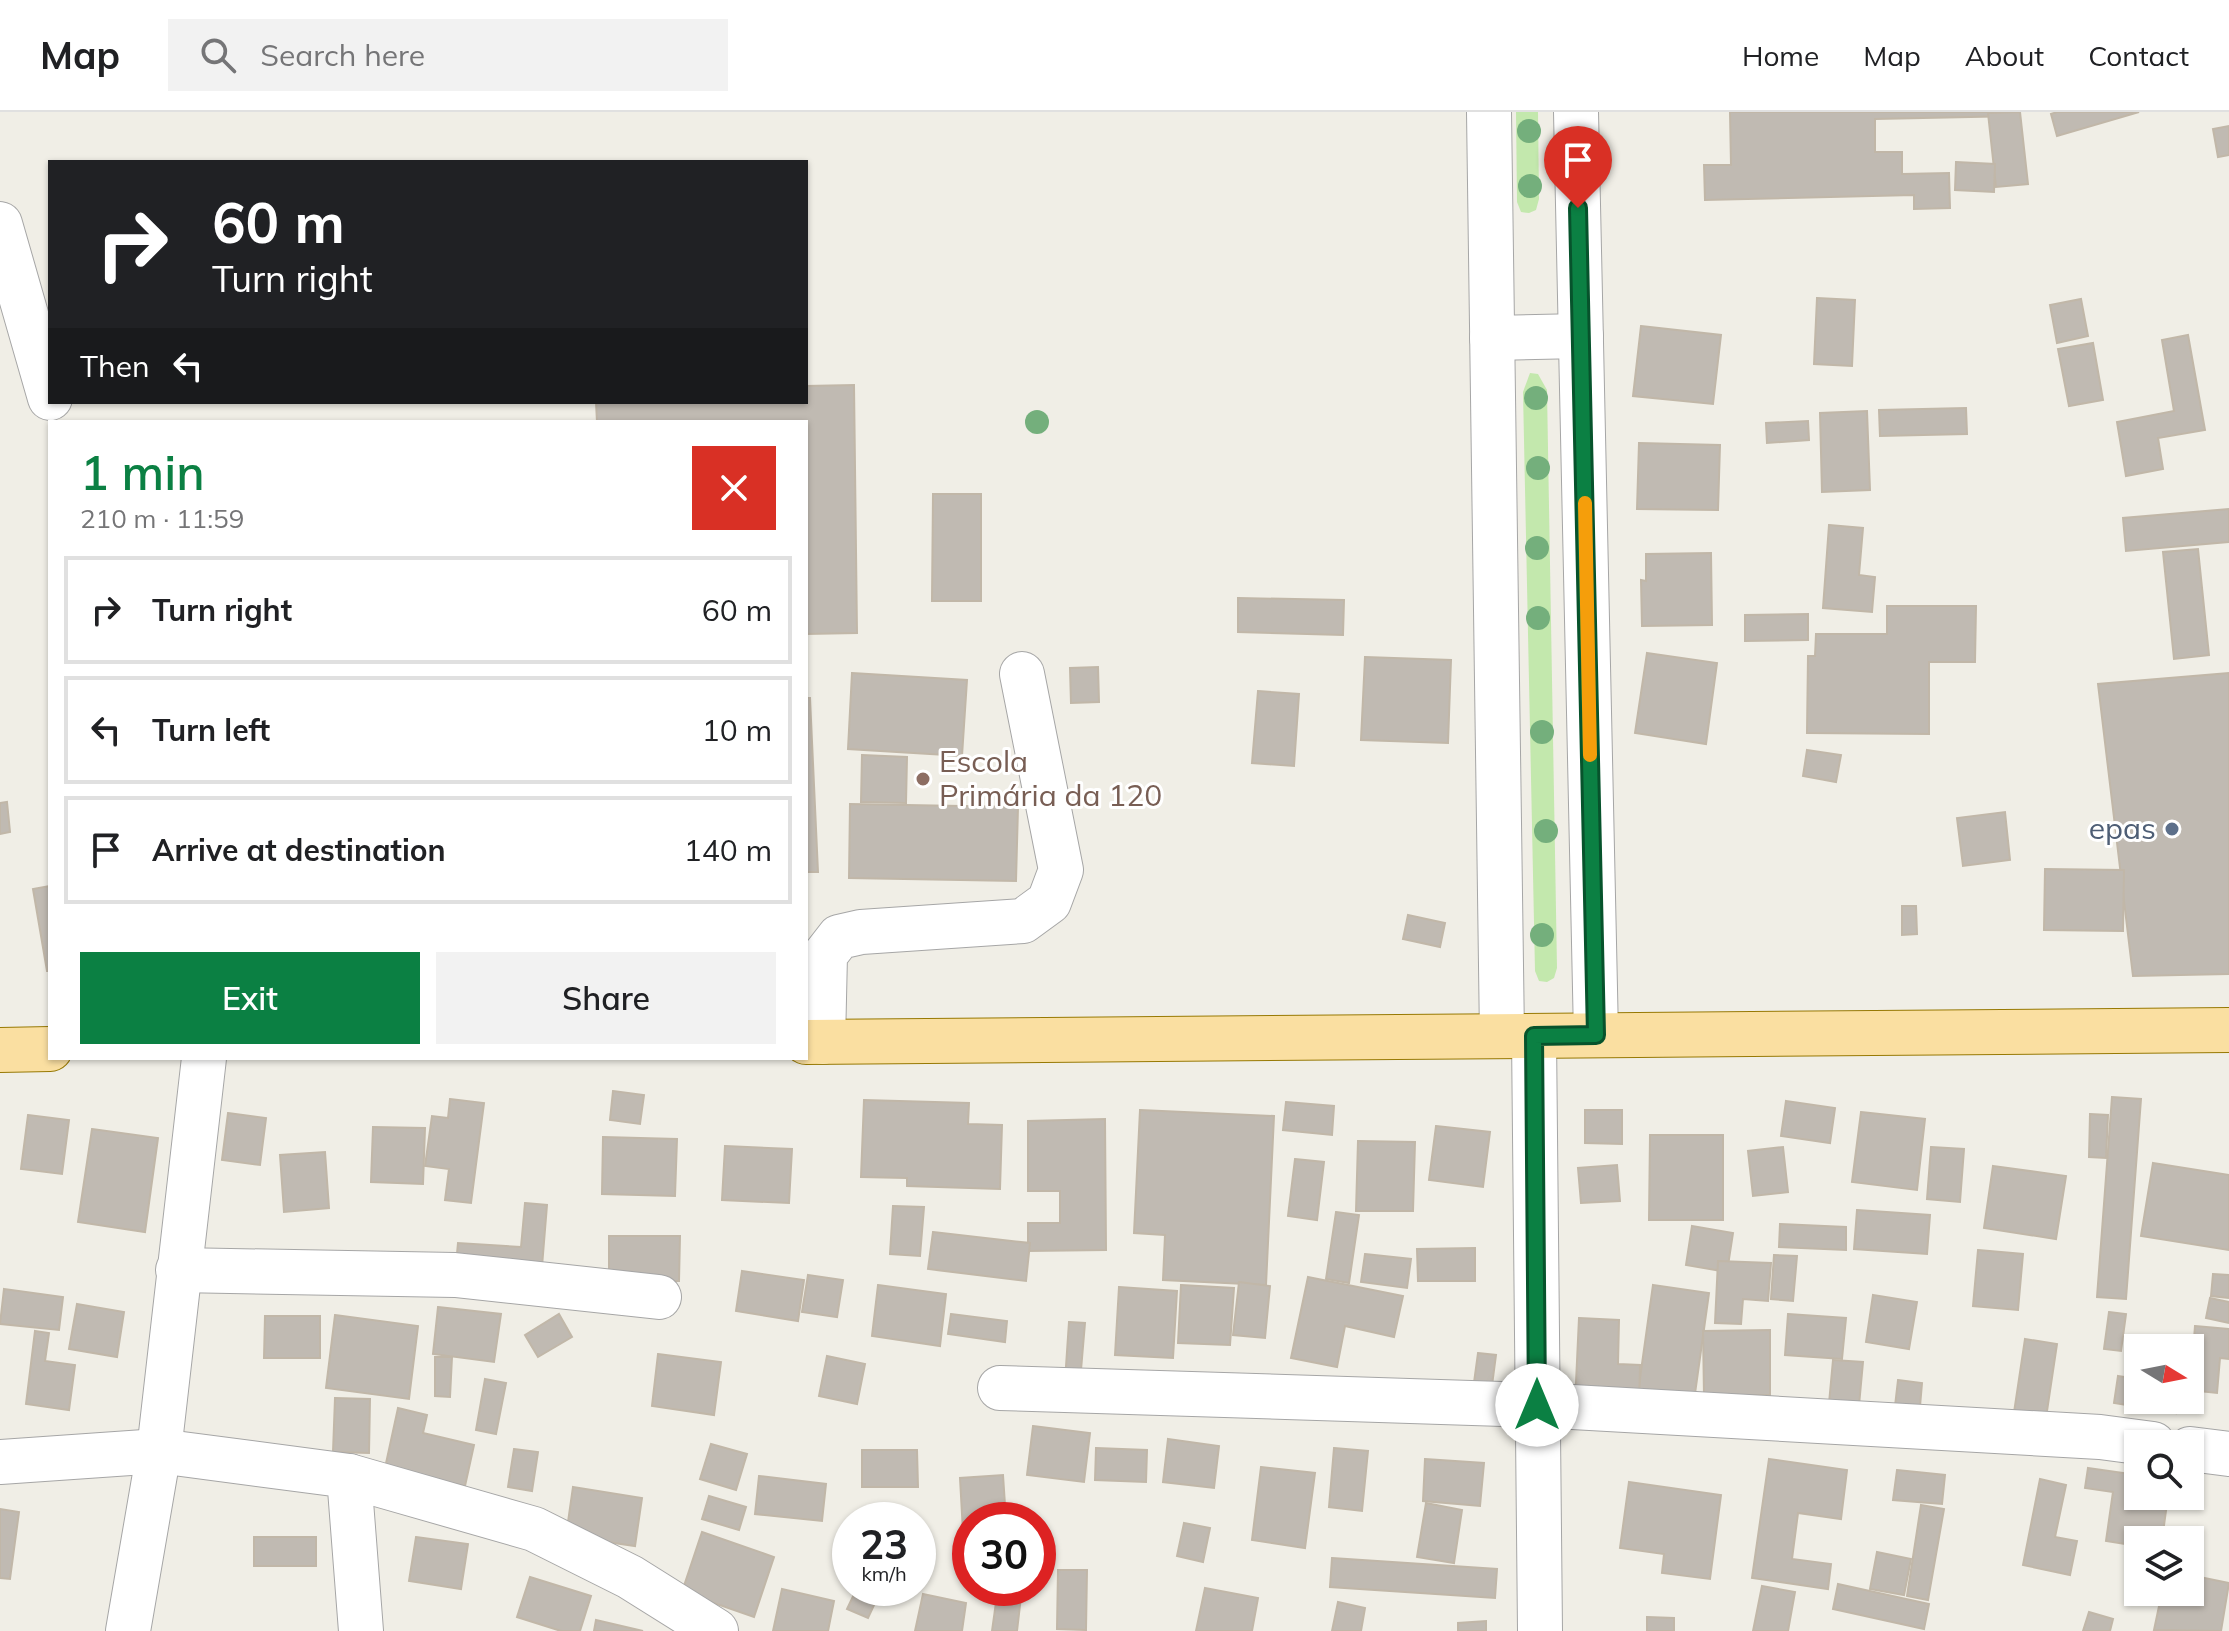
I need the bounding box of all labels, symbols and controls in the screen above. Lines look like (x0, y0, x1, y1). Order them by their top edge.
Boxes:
search box (168, 19, 728, 91)
text: Map (40, 31, 120, 79)
icon: search (196, 33, 240, 77)
text: Search here (260, 36, 425, 74)
text: Home (1742, 38, 1819, 73)
text: Map (1863, 38, 1921, 73)
text: About (1965, 38, 2044, 73)
text: Contact (2088, 38, 2189, 73)
pin (1544, 126, 1612, 208)
icon: arrive (1556, 138, 1600, 182)
text: 60 m (212, 187, 345, 257)
icon: right (80, 192, 184, 296)
text: Turn right (212, 256, 373, 301)
icon: left (166, 344, 210, 388)
text: Then (80, 347, 150, 385)
text: 1 min (80, 442, 205, 502)
button: close (692, 446, 776, 530)
text: 210 m · 11:59 (80, 502, 244, 535)
icon: right (84, 588, 128, 632)
text: Turn right (152, 591, 292, 629)
text: 60 m (702, 591, 772, 629)
icon: left (84, 708, 128, 752)
text: Turn left (152, 711, 270, 749)
text: 10 m (702, 711, 772, 749)
place label: Escola Primária da 120 (939, 742, 1162, 814)
marker: Escola Primária da 120 (914, 770, 932, 788)
place label: epas (2089, 809, 2156, 847)
marker: epas (2163, 820, 2181, 838)
icon: arrive (84, 828, 128, 872)
text: Arrive at destination (152, 831, 446, 869)
text: 140 m (684, 831, 772, 869)
button: Exit (80, 952, 420, 1044)
button: Share (436, 952, 776, 1044)
north arrow (2124, 1334, 2204, 1414)
map controls (2124, 1334, 2204, 1606)
position arrow (1495, 1363, 1579, 1447)
button: search (2124, 1430, 2204, 1510)
speed limit sign: 30 (952, 1502, 1056, 1606)
text: 23 (860, 1519, 908, 1569)
button: layers (2124, 1526, 2204, 1606)
text: km/h (861, 1561, 907, 1586)

